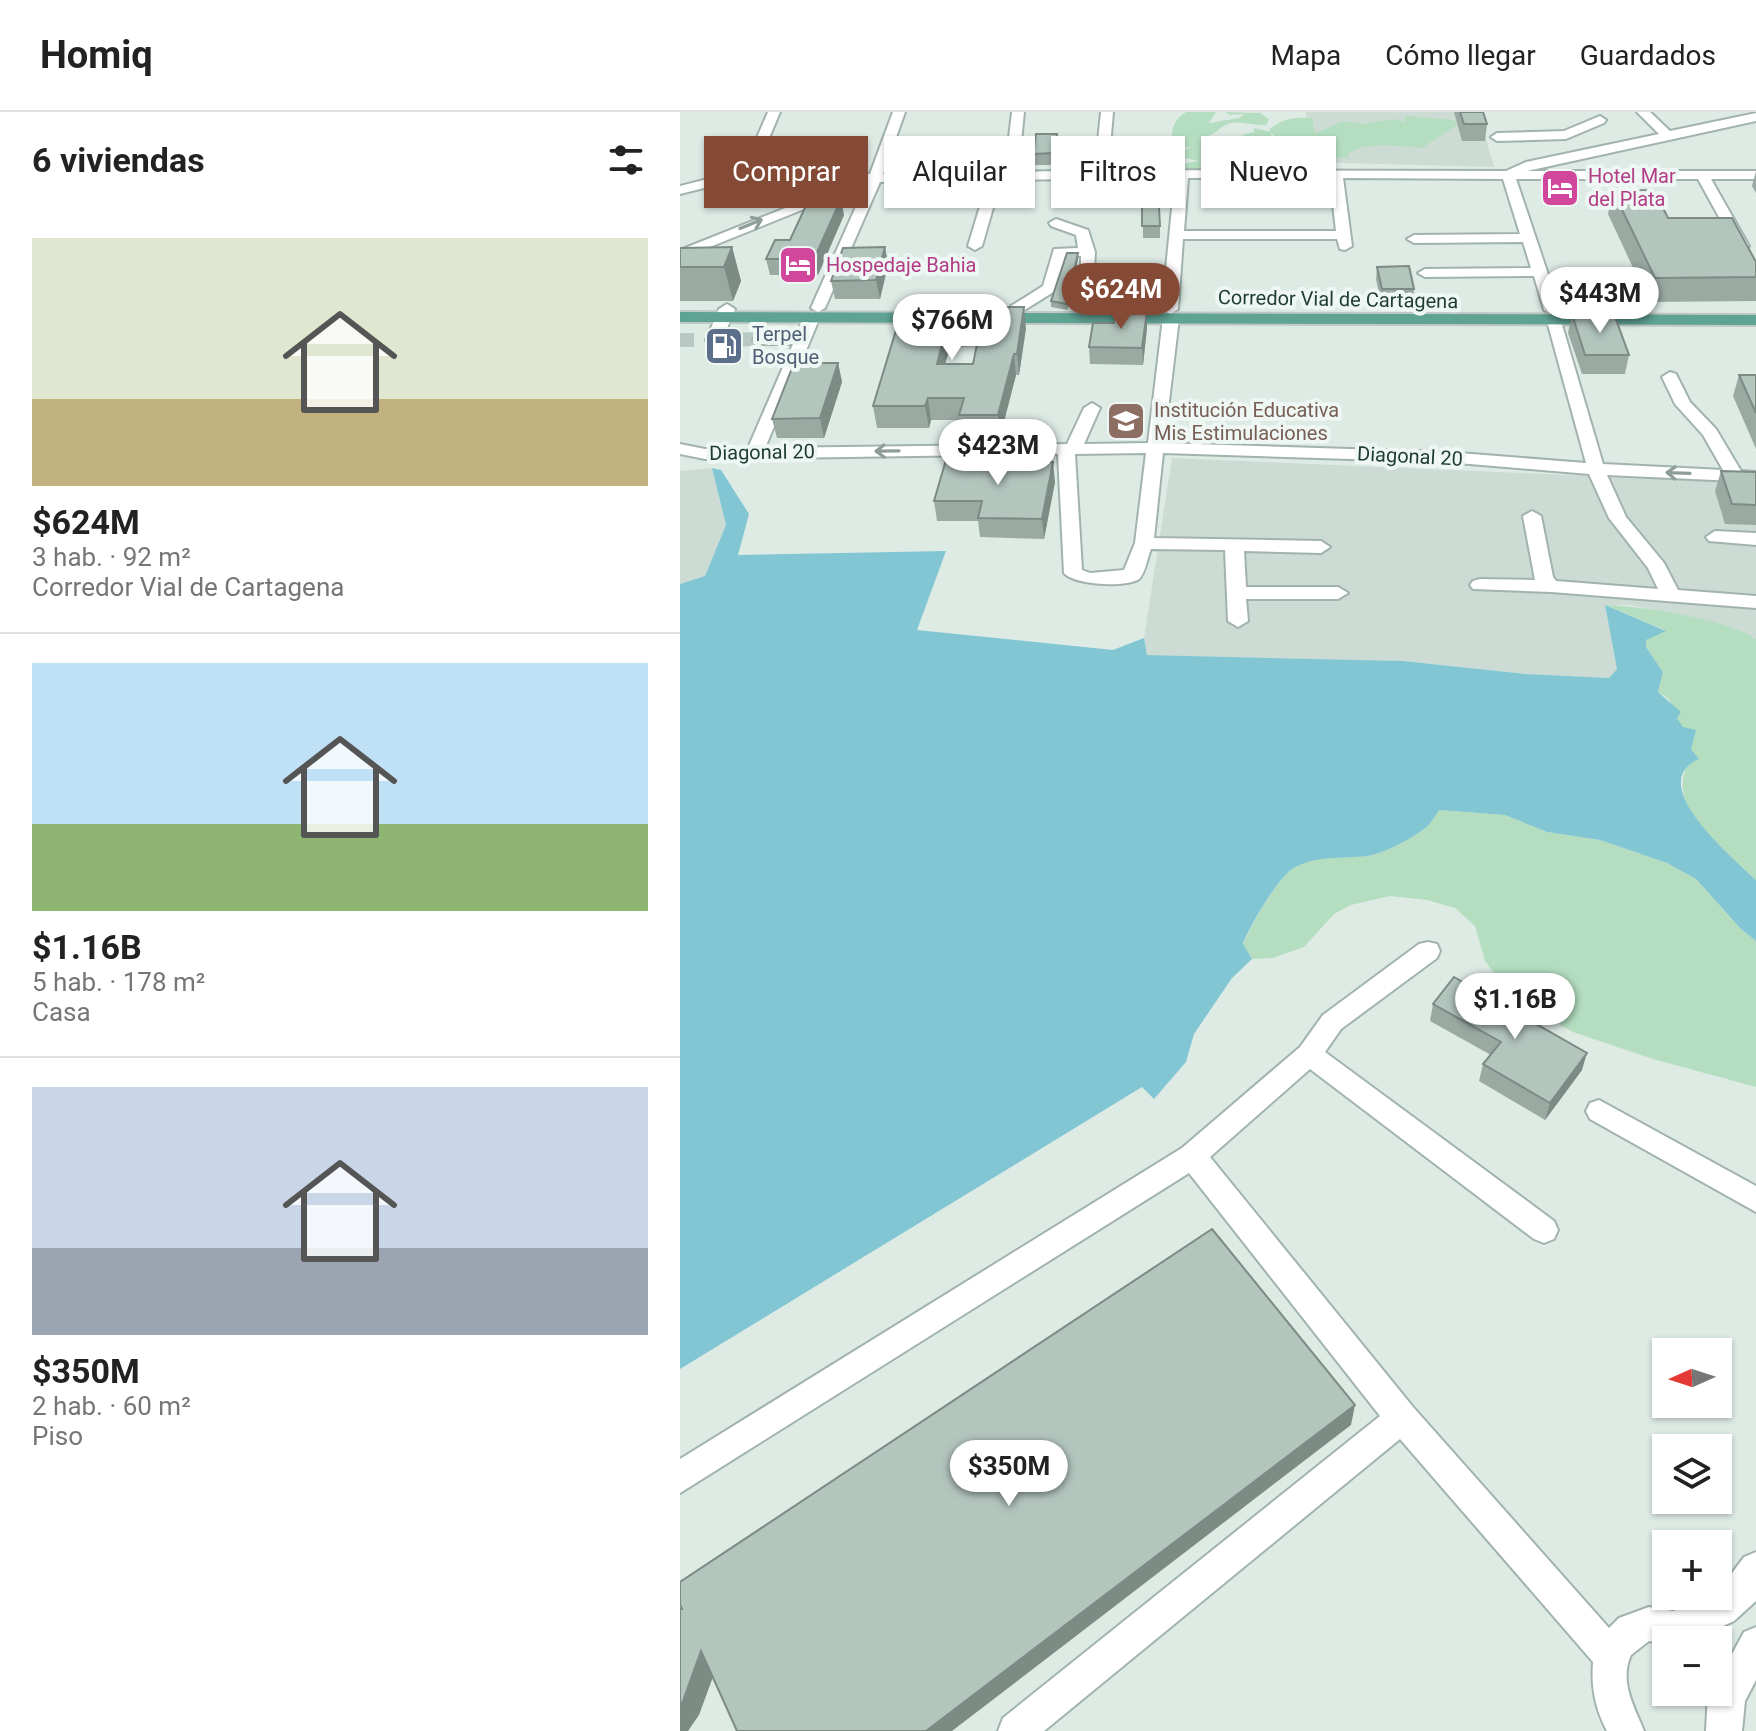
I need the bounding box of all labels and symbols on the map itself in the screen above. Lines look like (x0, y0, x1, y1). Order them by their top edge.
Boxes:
place label: Hotel Mar del Plata (1588, 164, 1676, 211)
hotel icon: Hotel Mar del Plata (1539, 167, 1581, 209)
one-way arrow (738, 215, 763, 230)
hotel icon: Hospedaje Bahia (777, 244, 819, 286)
place label: Hospedaje Bahia (826, 253, 976, 277)
pin: $624M (1065, 263, 1177, 331)
pin: $443M (1544, 267, 1656, 335)
street label: Corredor Vial de Cartagena (1218, 285, 1458, 313)
pin: $766M (896, 294, 1008, 362)
place label: Terpel Bosque (752, 322, 819, 369)
fuel station icon: Terpel Bosque (703, 325, 745, 367)
place label: Institución Educativa Mis Estimulaciones (1154, 398, 1339, 445)
school or university icon: Institución Educativa Mis Estimulaciones (1105, 400, 1147, 442)
pin: $423M (942, 419, 1054, 487)
street label: Diagonal 20 (709, 439, 815, 465)
street label: Diagonal 20 (1357, 441, 1463, 471)
one-way arrow (874, 443, 901, 459)
one-way arrow (1665, 465, 1692, 480)
pin: $1.16B (1450, 973, 1580, 1041)
north arrow (1652, 1338, 1732, 1418)
pin: $350M (953, 1440, 1065, 1508)

